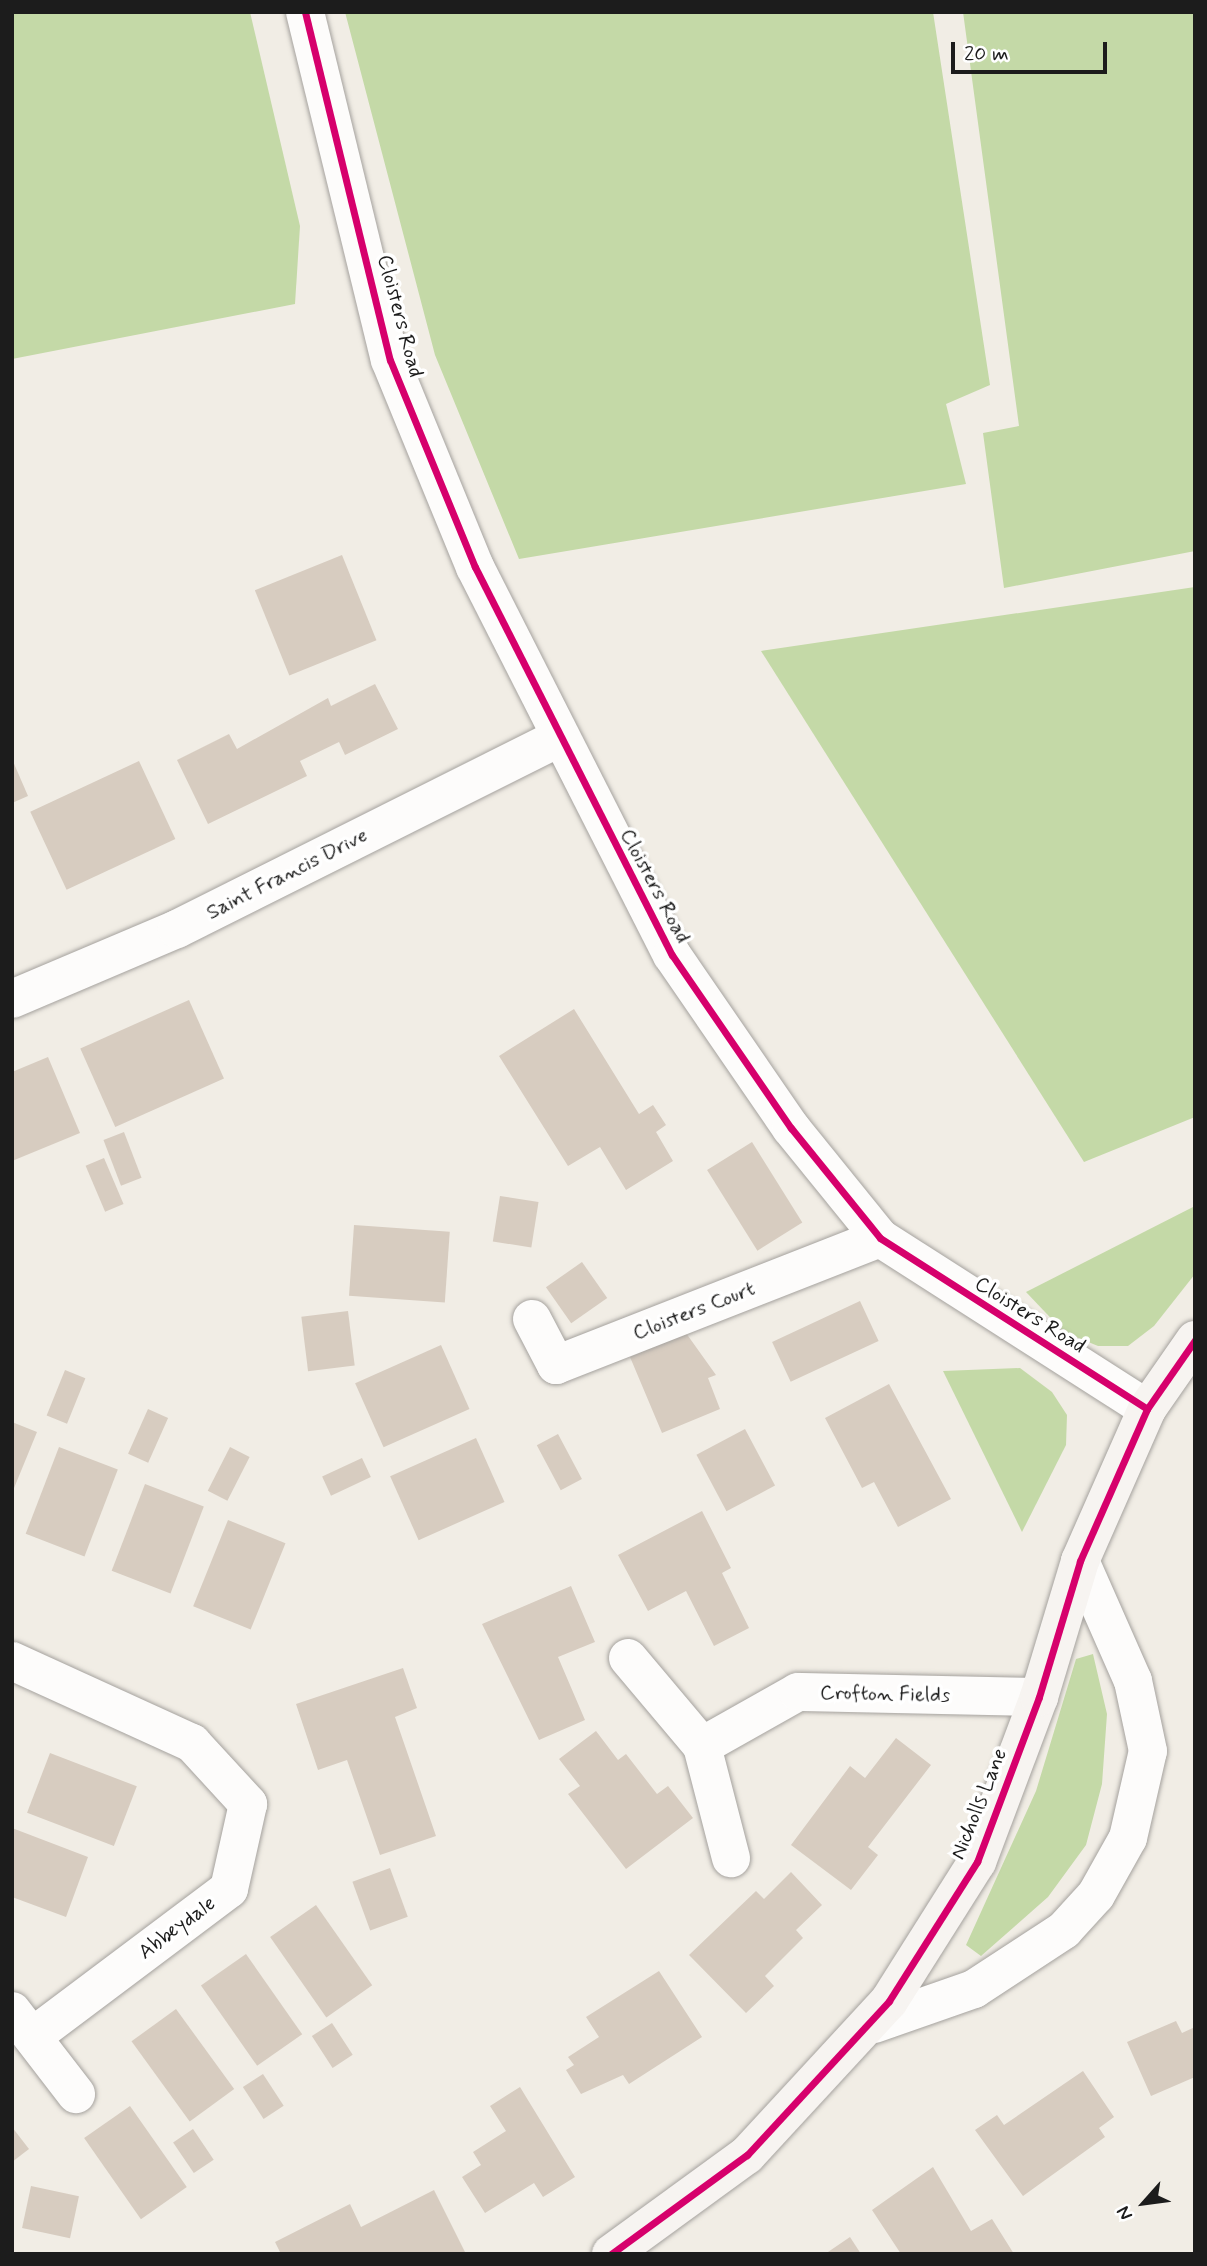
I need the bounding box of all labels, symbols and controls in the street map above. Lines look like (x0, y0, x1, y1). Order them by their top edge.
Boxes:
scale bar (955, 28, 1111, 72)
text: 20 m (964, 40, 1009, 68)
street label: Cloisters Road (372, 253, 428, 379)
street label: Saint Francis Drive (203, 823, 371, 925)
street label: Cloisters Road (615, 825, 695, 947)
street label: Cloisters Road (970, 1271, 1090, 1359)
street label: Cloisters Court (627, 1275, 761, 1347)
street label: Crofton Fields (820, 1680, 950, 1708)
street label: Nicholls Lane (945, 1745, 1013, 1863)
street label: Abbeydale (134, 1891, 220, 1965)
north arrow (1109, 2168, 1179, 2238)
text: N (1111, 2202, 1139, 2225)

